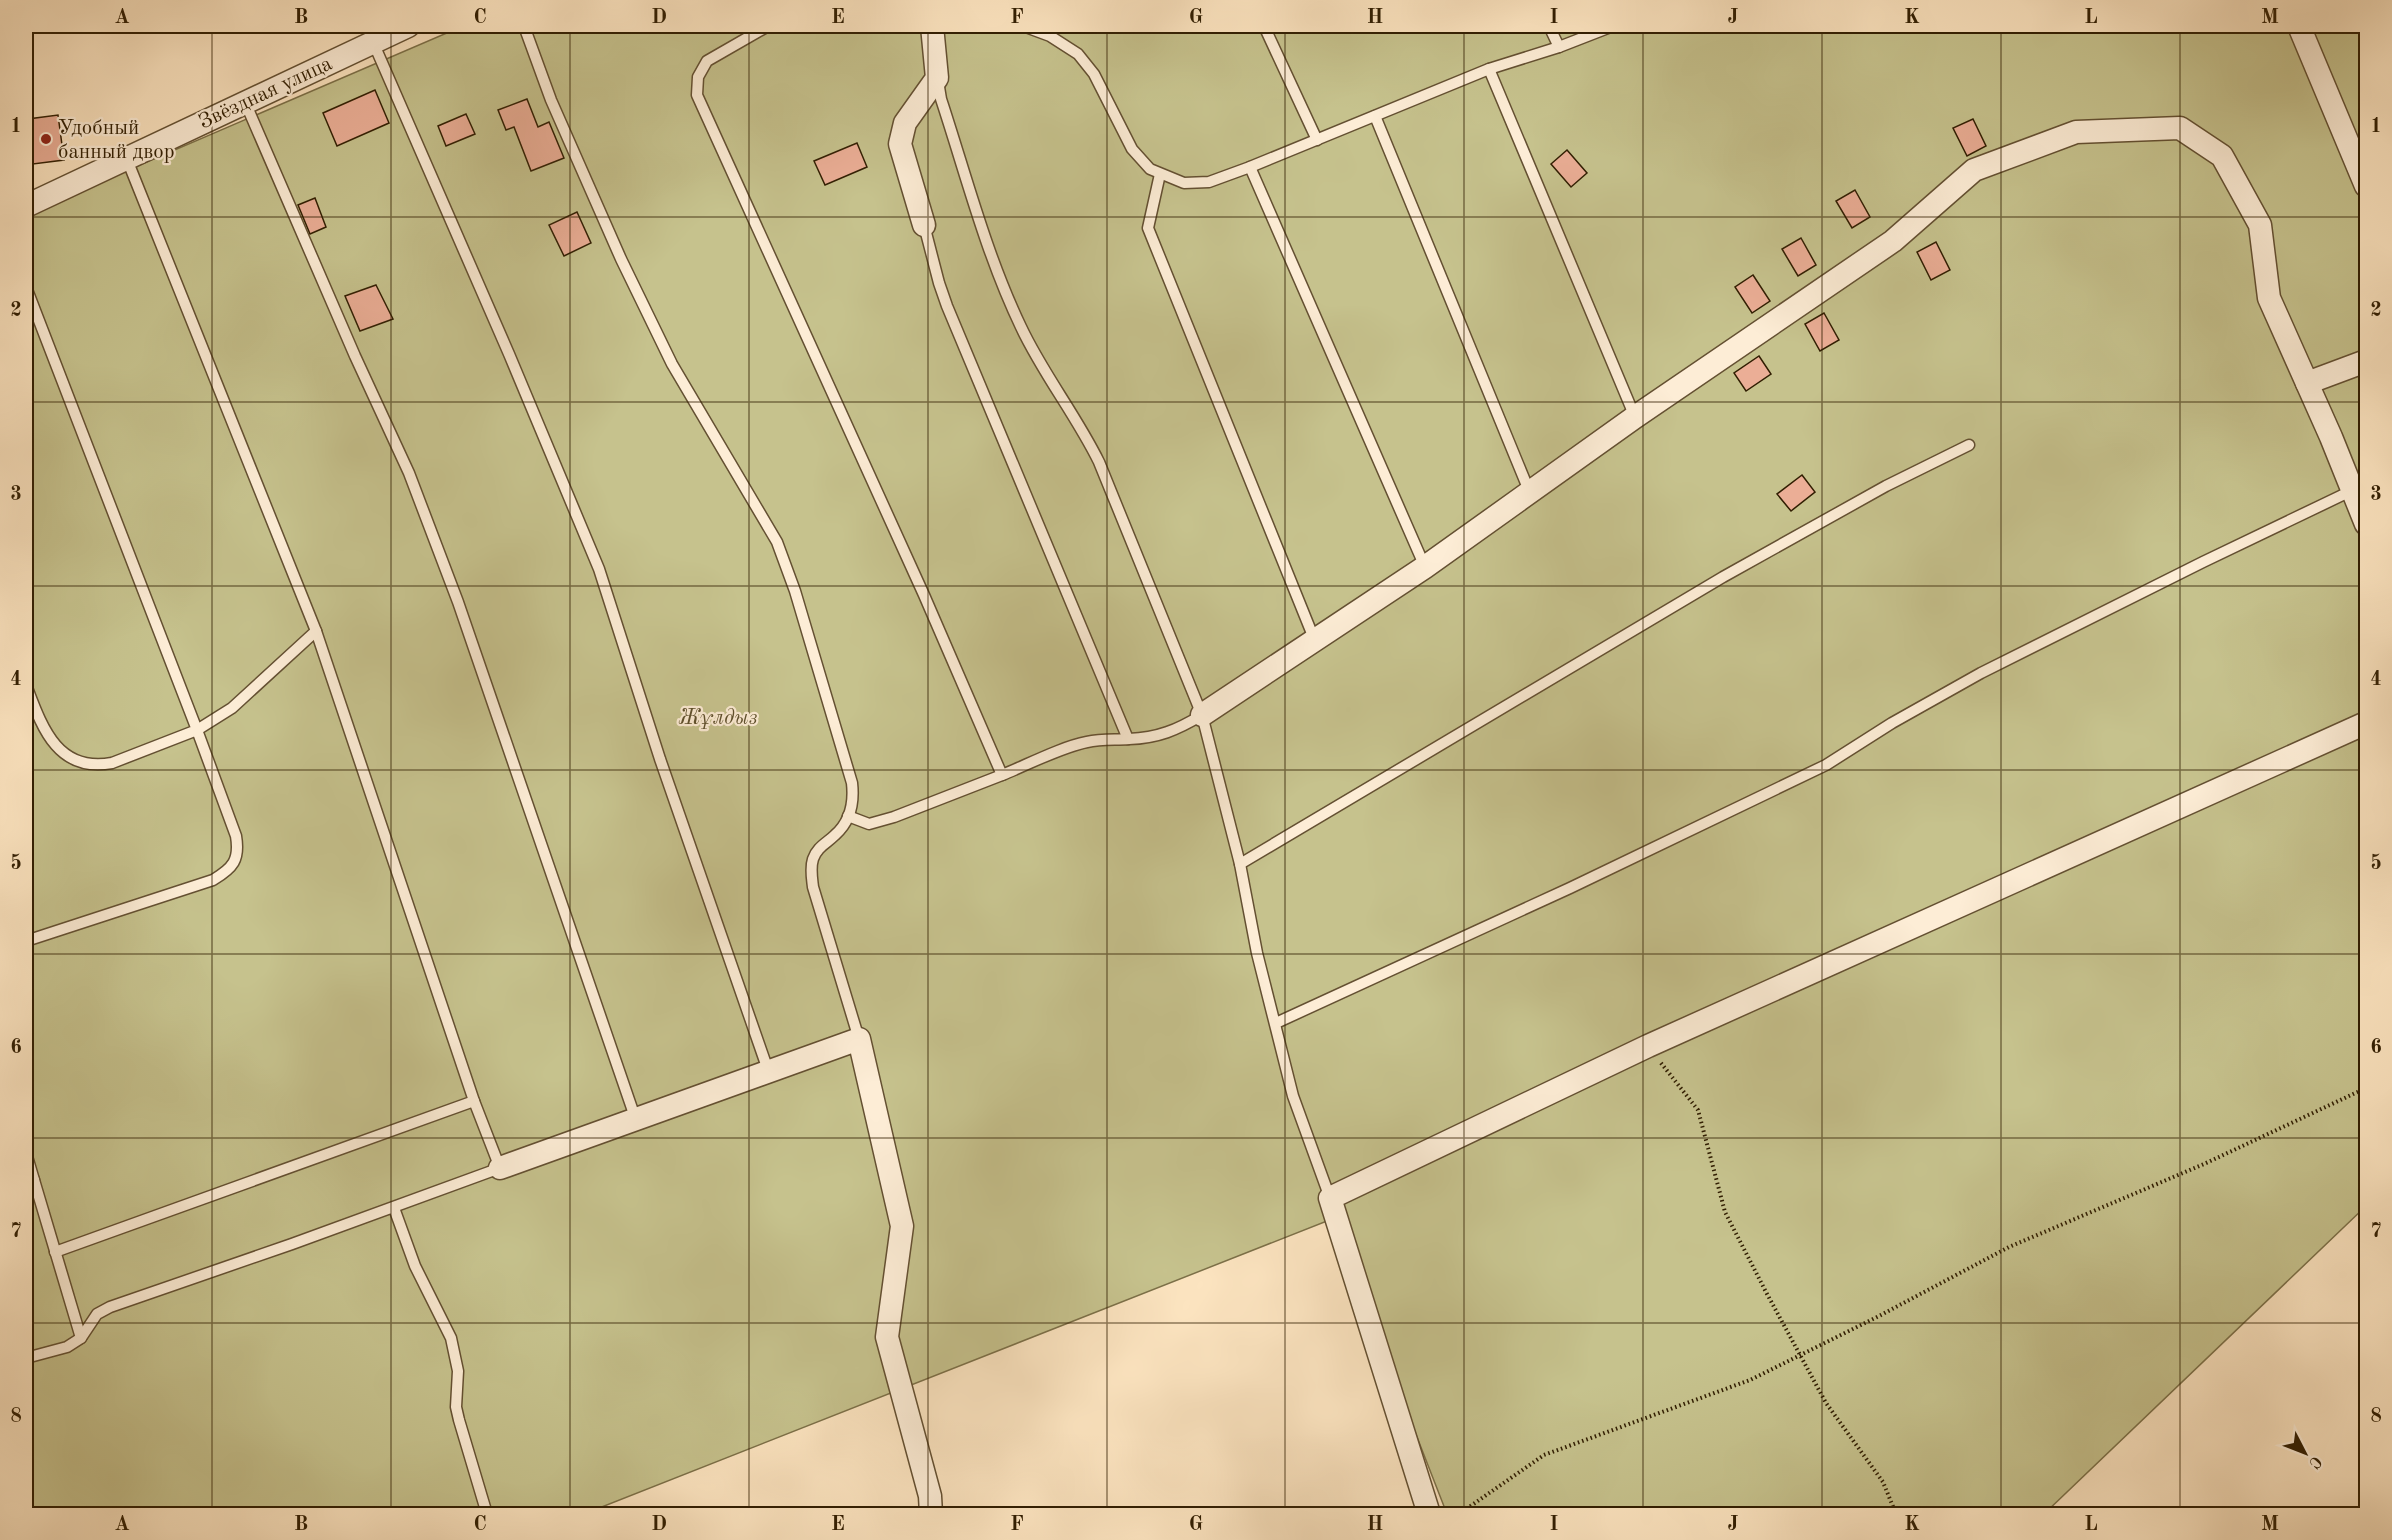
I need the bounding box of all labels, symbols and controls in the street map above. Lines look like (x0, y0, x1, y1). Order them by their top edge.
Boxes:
text: A (114, 8, 130, 28)
text: B (294, 8, 308, 28)
text: C (473, 8, 487, 28)
text: D (651, 8, 667, 28)
text: E (831, 8, 845, 28)
text: F (1010, 8, 1024, 28)
text: G (1189, 8, 1203, 28)
text: H (1367, 8, 1383, 28)
text: I (1550, 8, 1558, 28)
text: J (1728, 8, 1739, 28)
text: K (1904, 8, 1920, 28)
text: L (2084, 8, 2098, 28)
text: M (2261, 8, 2279, 28)
street label: Звёздная улица (196, 53, 336, 133)
text: 1 (10, 117, 22, 137)
text: 1 (2370, 117, 2382, 137)
place label: Удобный банный двор (58, 118, 175, 163)
marker: Удобный банный двор (39, 132, 53, 146)
text: 2 (10, 301, 22, 321)
text: 2 (2370, 301, 2382, 321)
text: 3 (10, 485, 22, 505)
text: 3 (2370, 485, 2382, 505)
text: 4 (10, 670, 22, 690)
text: 4 (2370, 670, 2382, 690)
park label: Жұлдыз (679, 708, 757, 729)
text: 5 (10, 853, 22, 874)
text: 5 (2370, 853, 2382, 874)
text: 6 (10, 1038, 22, 1058)
text: 6 (2370, 1038, 2382, 1058)
text: 7 (10, 1222, 22, 1242)
text: 7 (2370, 1222, 2382, 1242)
text: 8 (10, 1407, 22, 1427)
text: 8 (2370, 1407, 2382, 1427)
north arrow (2275, 1423, 2335, 1483)
text: С (2305, 1452, 2324, 1471)
text: A (114, 1515, 130, 1535)
text: B (294, 1515, 308, 1535)
text: C (473, 1515, 487, 1535)
text: D (651, 1515, 667, 1535)
text: E (831, 1515, 845, 1535)
text: F (1010, 1515, 1024, 1535)
text: G (1189, 1515, 1203, 1535)
text: H (1367, 1515, 1383, 1535)
text: I (1550, 1515, 1558, 1535)
text: J (1728, 1515, 1739, 1535)
text: K (1904, 1515, 1920, 1535)
text: L (2084, 1515, 2098, 1535)
text: M (2261, 1515, 2279, 1535)

